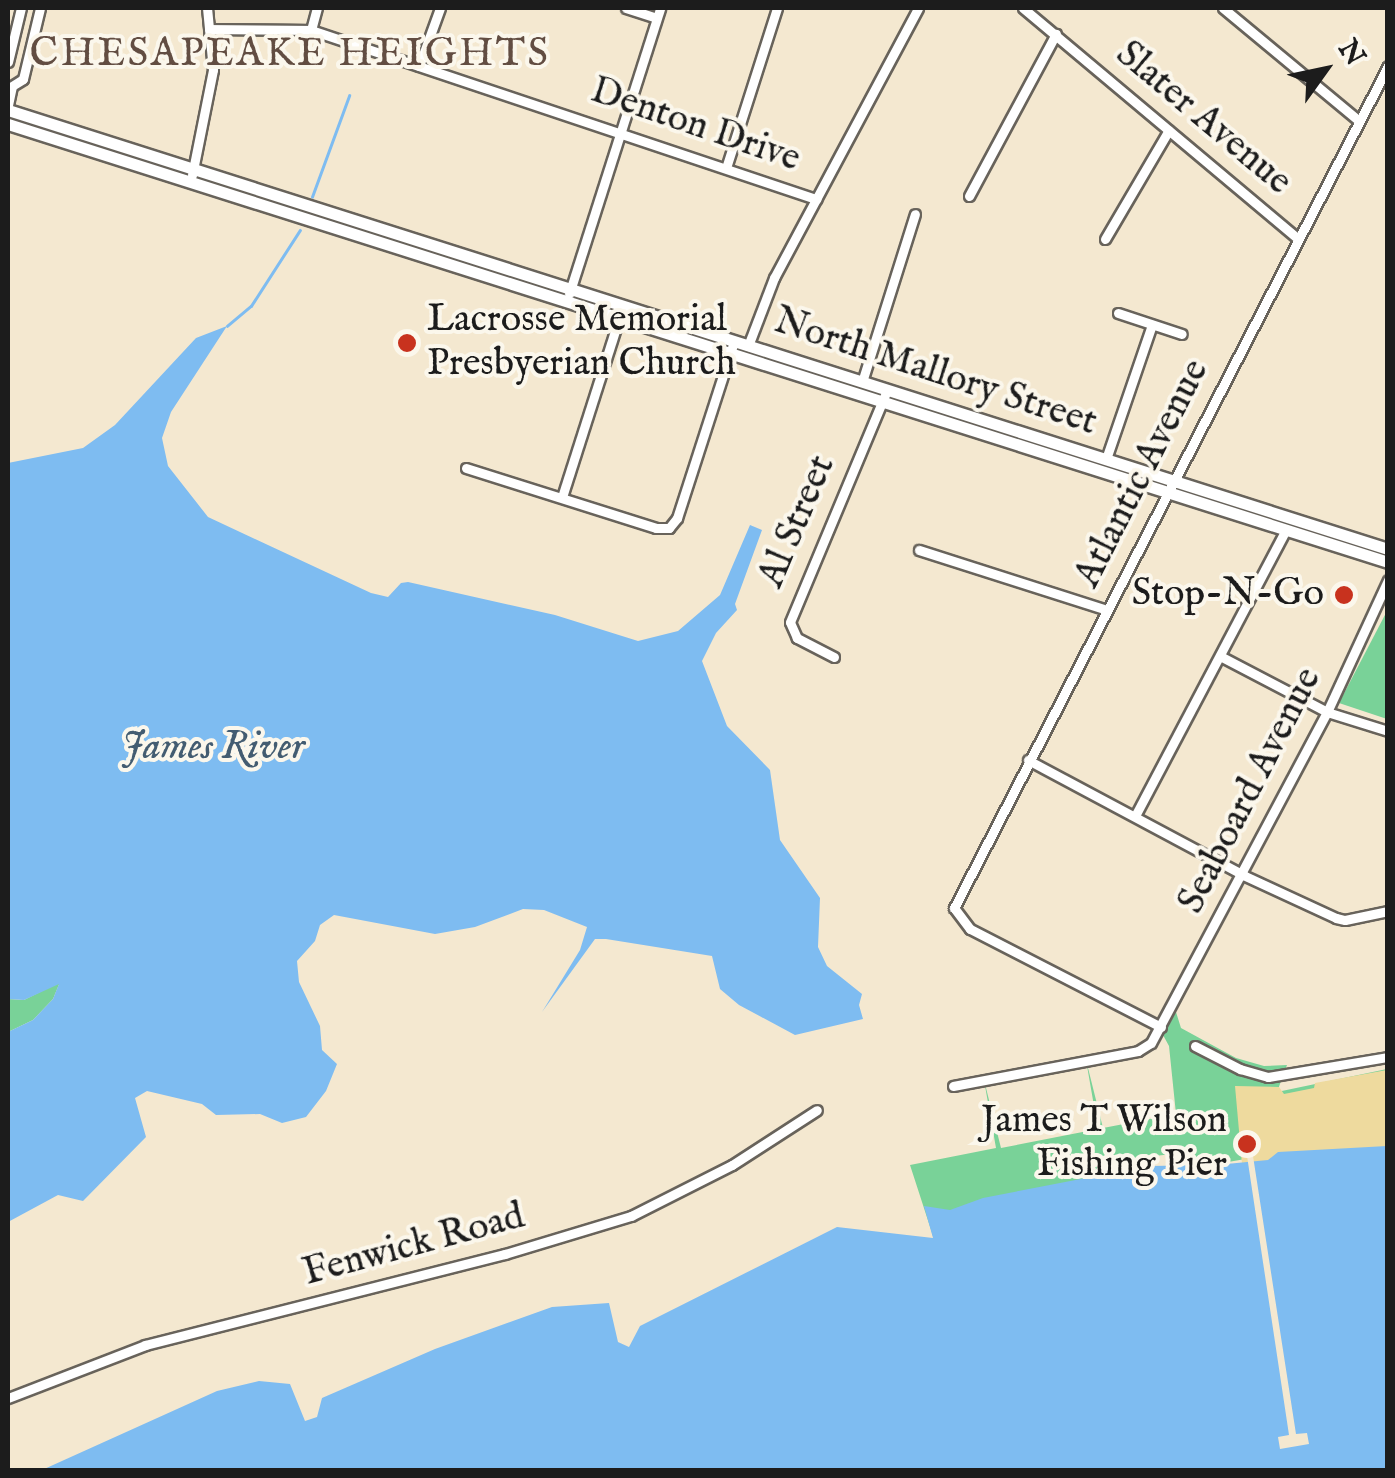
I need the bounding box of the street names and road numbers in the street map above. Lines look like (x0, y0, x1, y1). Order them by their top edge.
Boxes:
street label: Slater Avenue (1106, 32, 1300, 206)
street label: Denton Drive (584, 69, 806, 183)
street label: North Mallory Street (768, 299, 1102, 447)
street label: Atlantic Avenue (1066, 353, 1220, 595)
street label: Al Street (750, 449, 846, 595)
street label: Seaboard Avenue (1170, 661, 1332, 921)
street label: Fenwick Road (299, 1195, 529, 1297)

